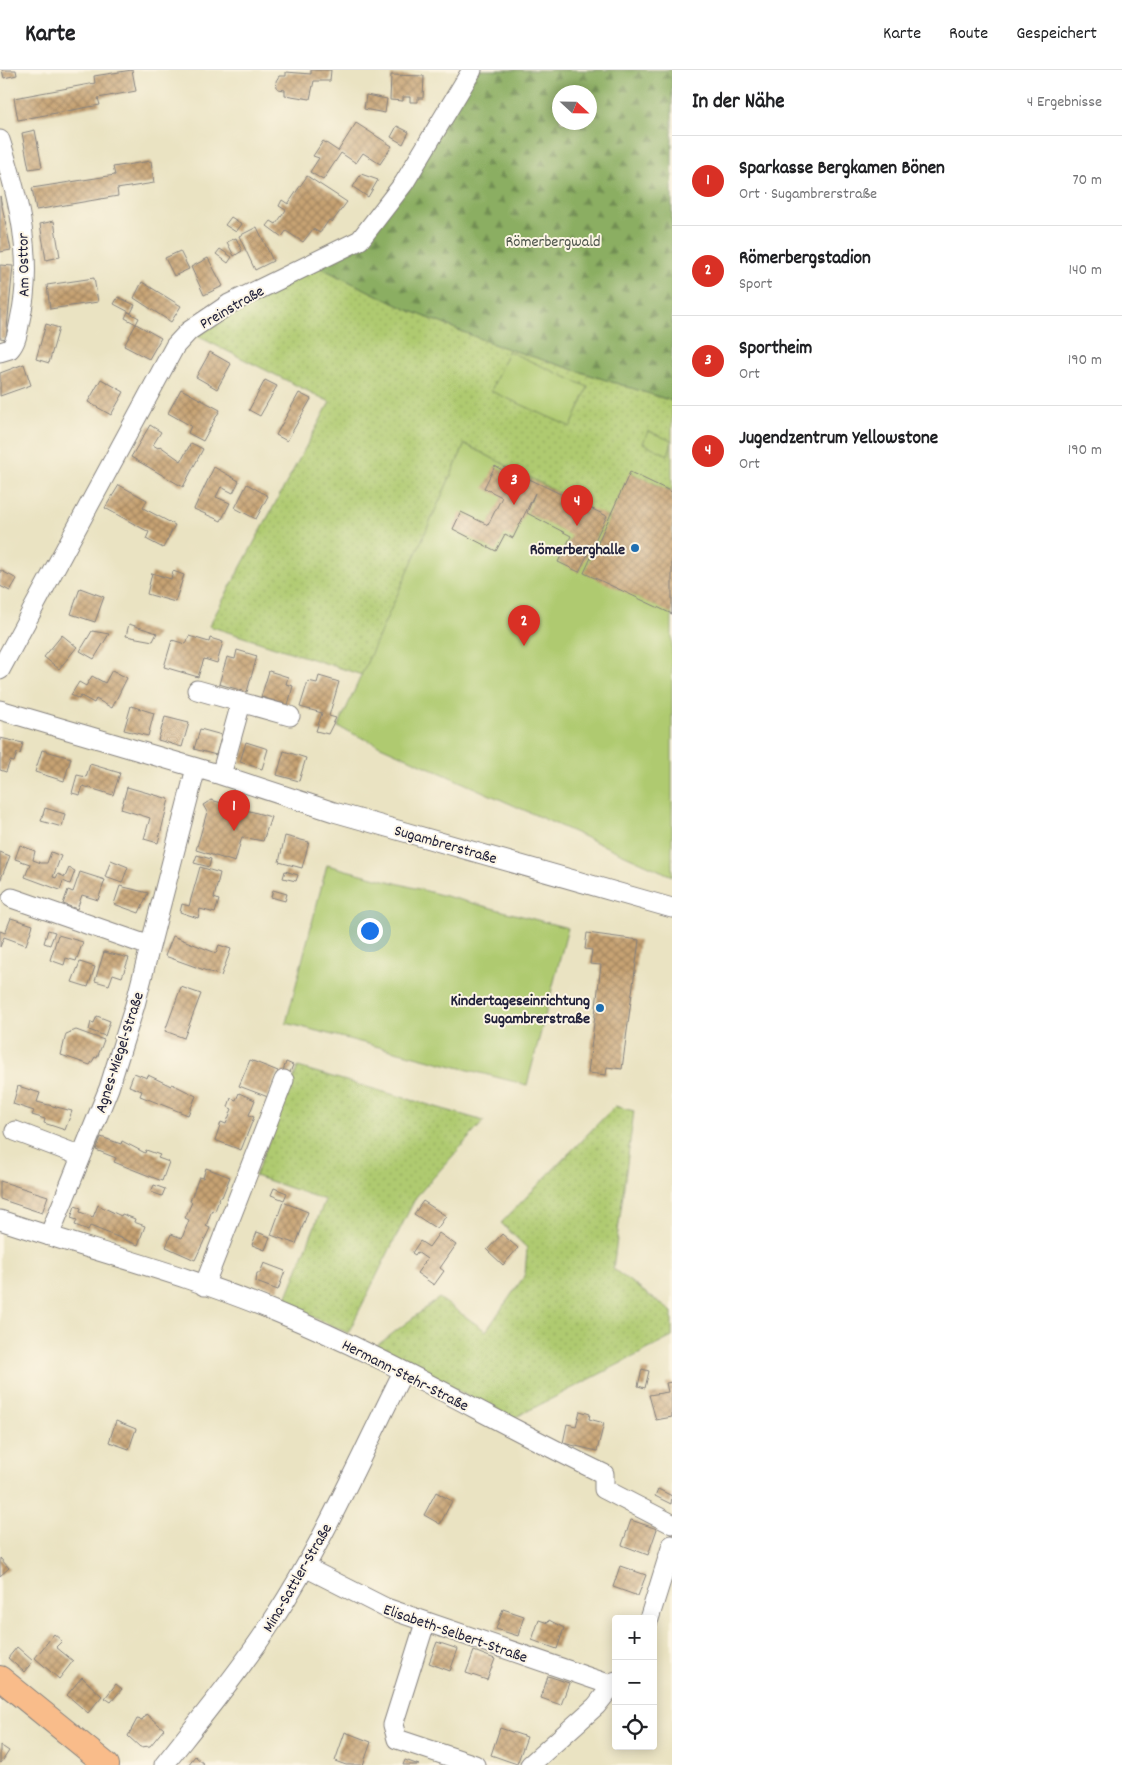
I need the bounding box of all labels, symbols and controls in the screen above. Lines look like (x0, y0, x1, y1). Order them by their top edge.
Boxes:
text: Karte (25, 18, 76, 52)
text: Karte (883, 22, 921, 47)
text: Route (949, 22, 988, 47)
text: Gespeichert (1016, 22, 1097, 47)
north arrow (552, 85, 597, 130)
text: In der Nähe (692, 88, 784, 118)
text: 4 Ergebnisse (1027, 91, 1102, 114)
text: Sparkasse Bergkamen Bönen (739, 156, 945, 183)
text: 1 (706, 169, 710, 192)
text: 70 m (1072, 169, 1102, 192)
text: Ort · Sugambrerstraße (739, 183, 877, 206)
park label: Römerbergwald (506, 231, 600, 254)
street label: Am Osttor (12, 233, 37, 297)
text: Römerbergstadion (739, 246, 871, 273)
text: 2 (705, 259, 712, 282)
text: 140 m (1068, 259, 1102, 282)
text: Sport (739, 273, 772, 296)
street label: Preinstraße (196, 280, 269, 336)
text: Sportheim (739, 336, 812, 363)
text: 3 (704, 349, 712, 372)
text: 190 m (1068, 349, 1102, 372)
text: Ort (739, 363, 760, 386)
text: Jugendzentrum Yellowstone (739, 426, 938, 453)
text: 4 (705, 439, 711, 462)
text: 190 m (1068, 439, 1102, 462)
text: Ort (739, 453, 760, 476)
pin: 3 (498, 464, 530, 505)
pin: 4 (561, 485, 593, 526)
place label: Römerberghalle (530, 539, 625, 562)
marker: Römerberghalle (629, 542, 641, 554)
pin: 2 (508, 605, 540, 646)
pin: 1 (218, 790, 250, 831)
street label: Sugambrerstraße (391, 820, 499, 871)
your location (357, 918, 383, 944)
street label: Agnes-Miegel-Straße (90, 989, 151, 1116)
place label: Kindertageseinrichtung Sugambrerstraße (450, 990, 590, 1031)
marker: Kindertageseinrichtung Sugambrerstraße (594, 1002, 606, 1014)
street label: Hermann-Stehr-Straße (337, 1334, 472, 1418)
street label: Mina-Sattler-Straße (258, 1520, 339, 1637)
street label: Elisabeth-Selbert-Straße (380, 1599, 530, 1670)
map controls (612, 1615, 657, 1750)
button: + (612, 1615, 657, 1660)
button: − (612, 1660, 657, 1705)
button: locate (612, 1705, 657, 1750)

